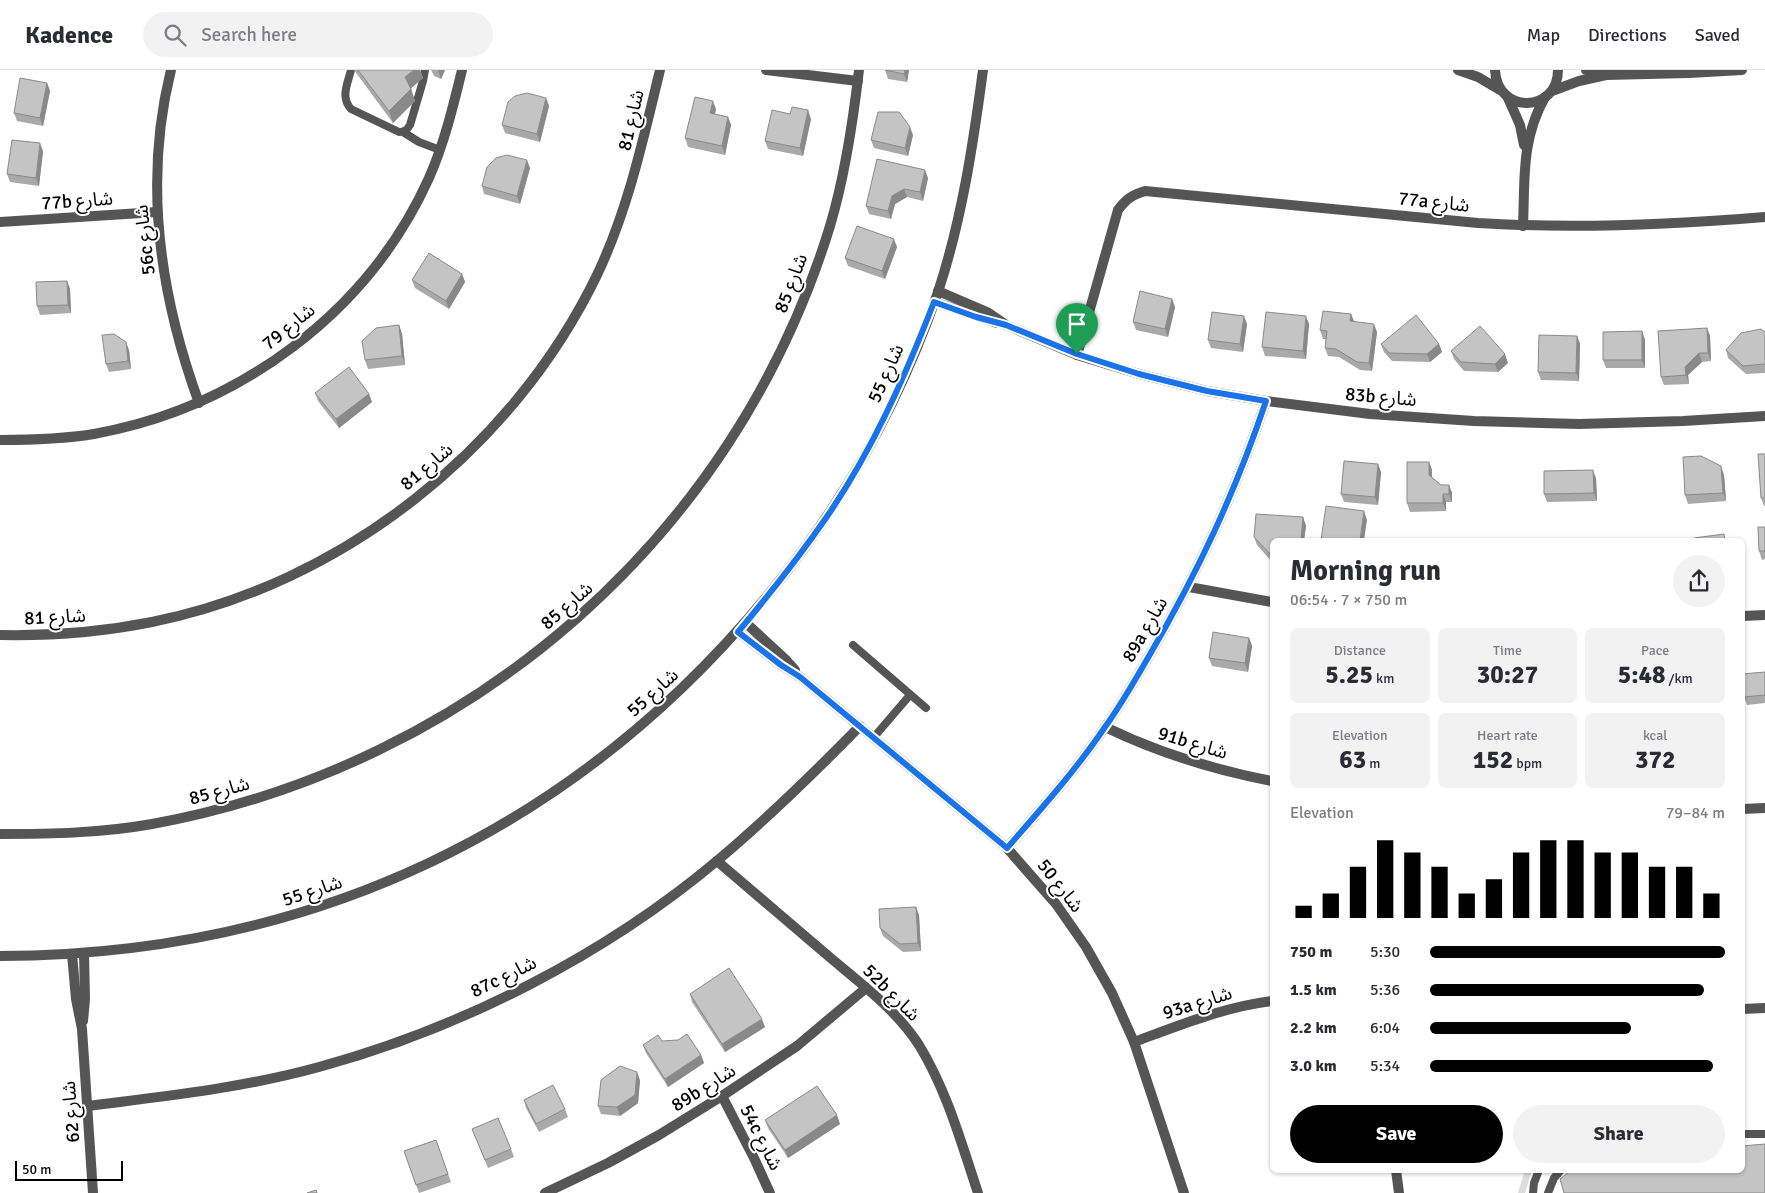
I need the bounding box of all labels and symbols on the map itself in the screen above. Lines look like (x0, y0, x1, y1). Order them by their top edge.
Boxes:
street label: شارع 81 (612, 87, 651, 153)
street label: 77a شارع (1397, 186, 1471, 219)
street label: 77b شارع (40, 187, 114, 216)
street label: 56c شارع (129, 203, 162, 276)
street label: شارع 85 (769, 250, 814, 317)
street label: شارع 79 (257, 298, 321, 356)
pin (1056, 303, 1098, 354)
street label: شارع 55 (862, 340, 910, 407)
street label: 83b شارع (1344, 382, 1418, 413)
street label: شارع 81 (395, 438, 459, 497)
street label: شارع 85 (535, 576, 598, 636)
street label: 89a شارع (1117, 593, 1174, 667)
street label: شارع 81 (24, 603, 87, 632)
street label: شارع 55 (622, 663, 684, 723)
street label: 91b شارع (1155, 721, 1231, 766)
street label: شارع 85 (186, 771, 252, 812)
street label: شارع 50 (1031, 854, 1089, 918)
street label: شارع 55 (279, 870, 346, 913)
street label: 87c شارع (466, 951, 541, 1004)
street label: 52b شارع (857, 959, 925, 1027)
street label: 93a شارع (1160, 981, 1235, 1026)
street label: 89b شارع (667, 1059, 741, 1118)
street label: شارع 62 (57, 1080, 86, 1144)
street label: 54c شارع (733, 1101, 788, 1175)
scale bar (15, 1158, 122, 1181)

